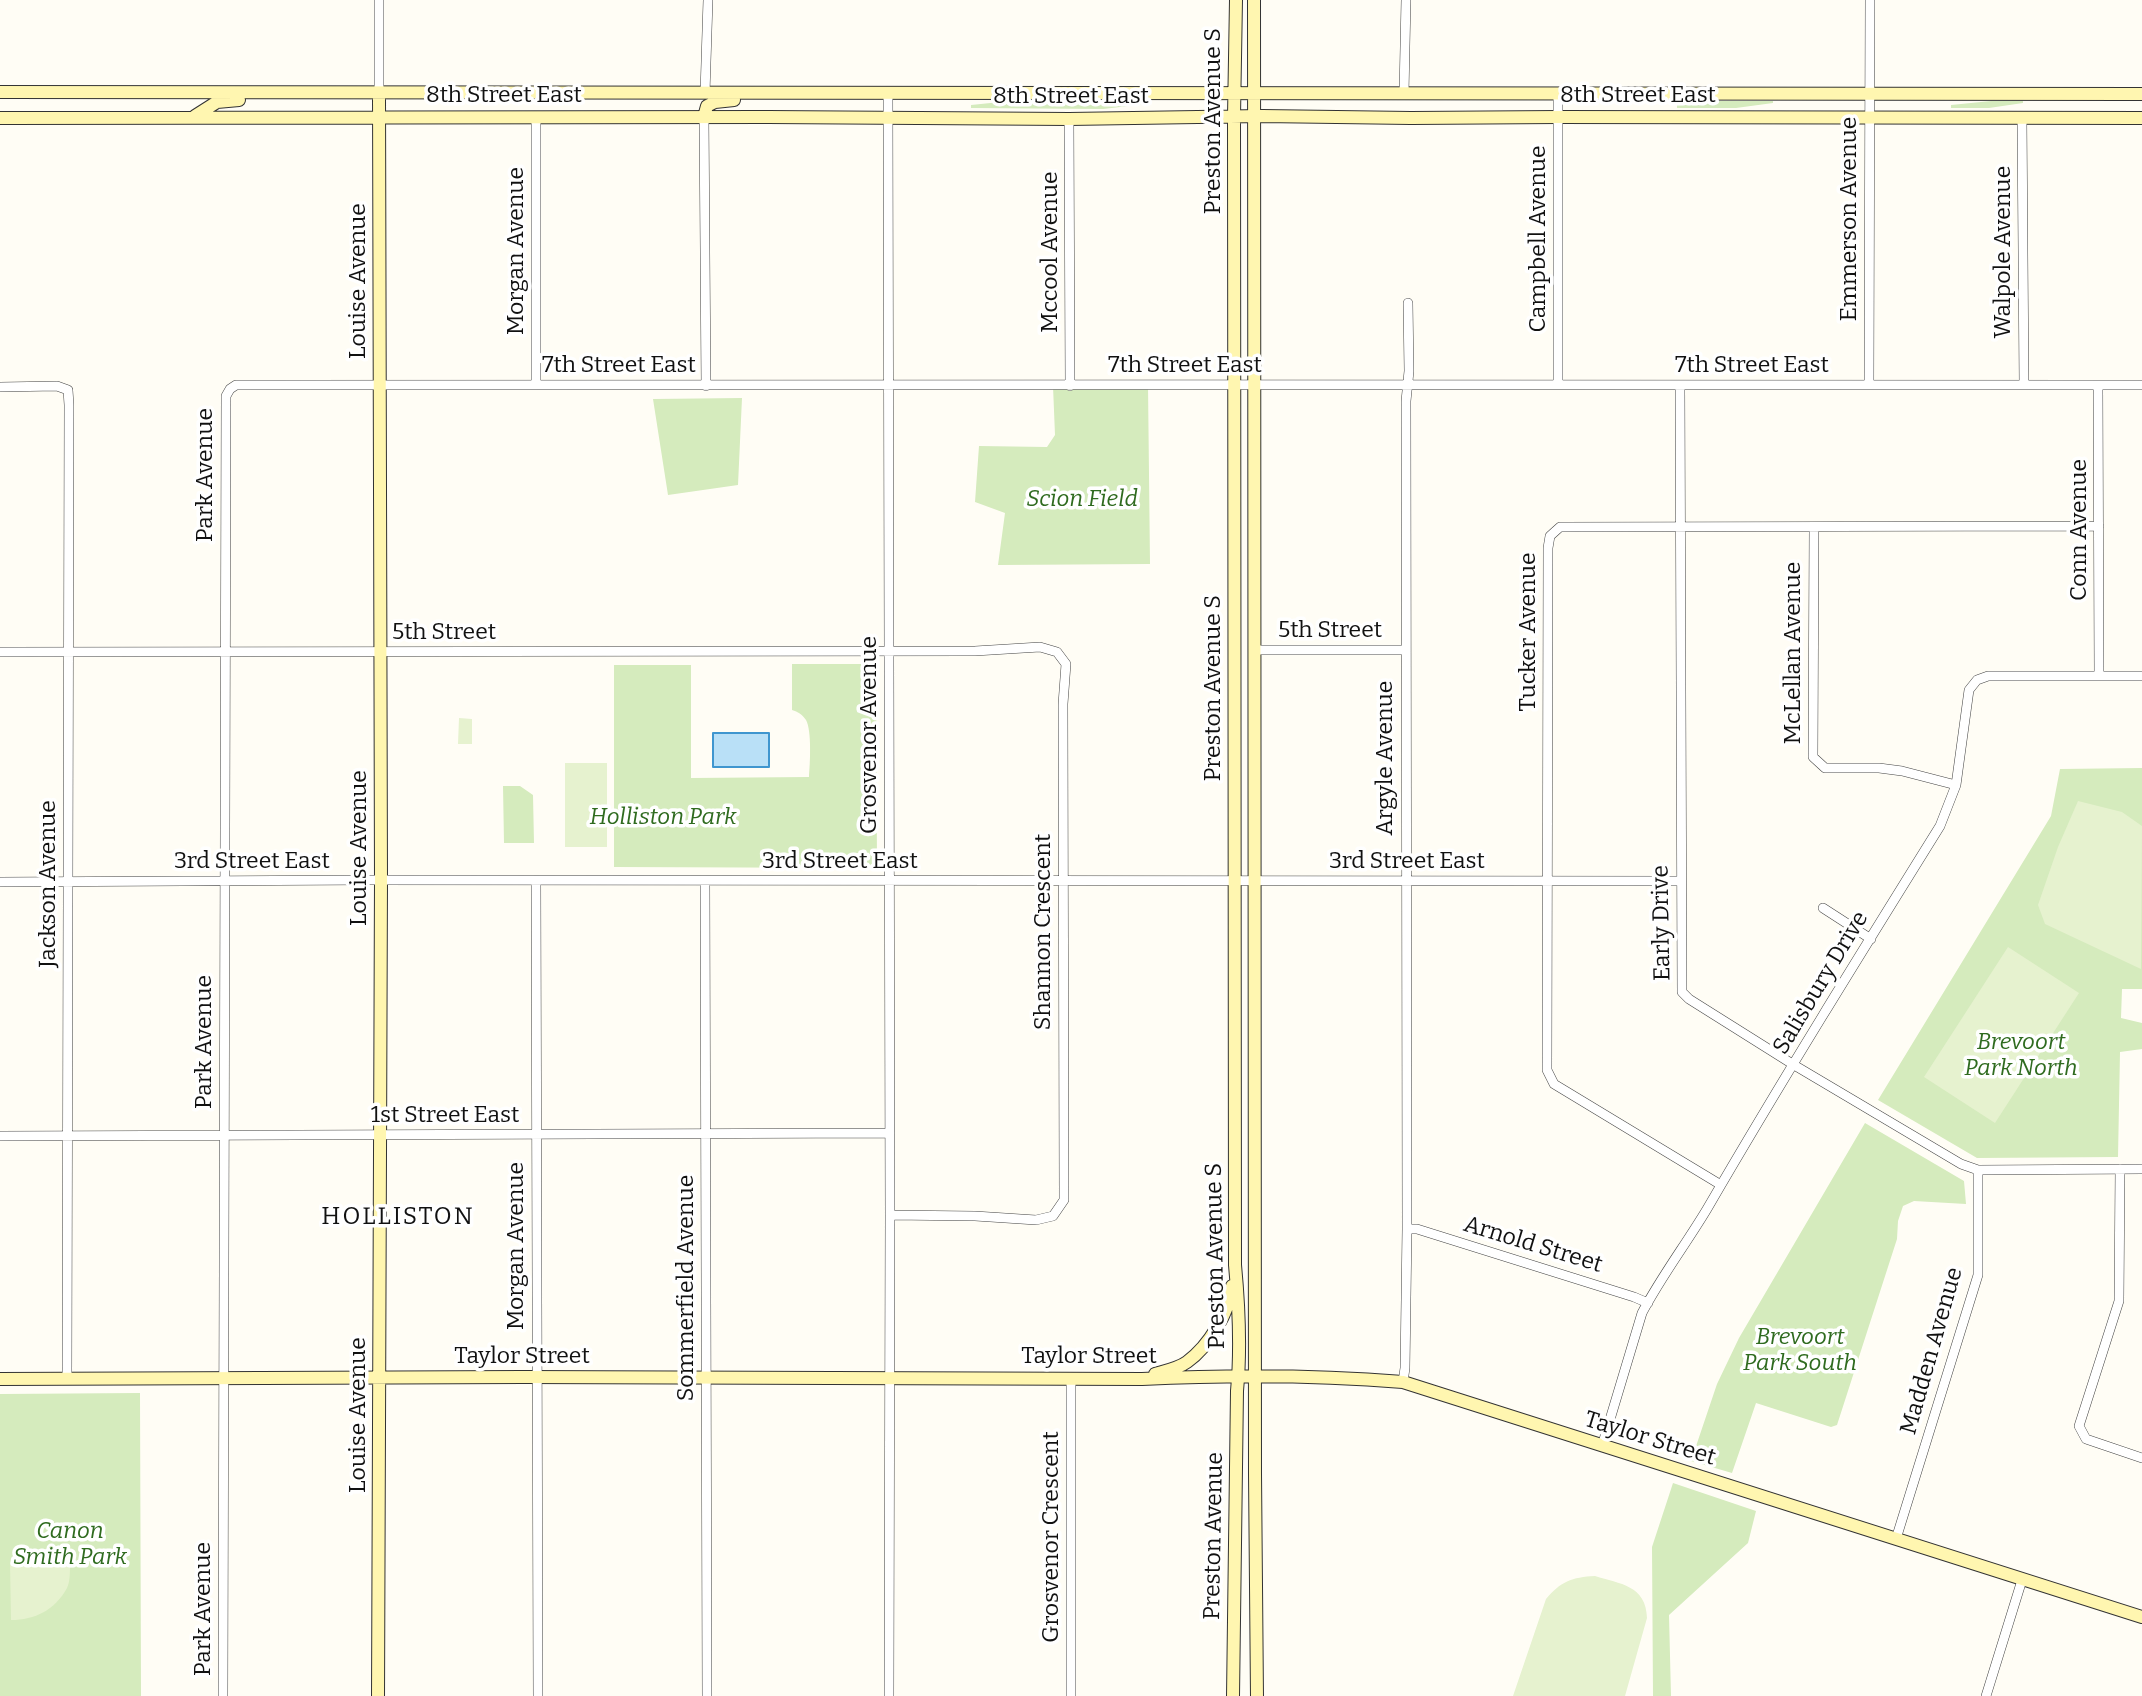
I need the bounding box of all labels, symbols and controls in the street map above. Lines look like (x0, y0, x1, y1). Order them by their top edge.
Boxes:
street label: Preston Avenue S (1200, 28, 1228, 214)
street label: 8th Street East (426, 82, 582, 110)
street label: 8th Street East (1560, 82, 1716, 110)
street label: 8th Street East (993, 83, 1149, 111)
street label: Emmerson Avenue (1836, 117, 1864, 321)
street label: Campbell Avenue (1525, 145, 1553, 333)
street label: Walpole Avenue (1990, 166, 2018, 338)
street label: Morgan Avenue (503, 167, 531, 335)
street label: Mccool Avenue (1037, 171, 1065, 333)
street label: Louise Avenue (345, 203, 373, 359)
street label: 7th Street East (542, 352, 696, 380)
street label: 7th Street East (1108, 352, 1262, 380)
street label: 7th Street East (1675, 352, 1829, 380)
street label: Park Avenue (192, 408, 220, 542)
street label: Conn Avenue (2066, 459, 2094, 601)
park label: Scion Field (1026, 486, 1138, 514)
street label: Tucker Avenue (1515, 552, 1543, 712)
street label: McLellan Avenue (1780, 562, 1808, 744)
street label: Preston Avenue S (1200, 595, 1228, 781)
street label: 5th Street (1278, 617, 1382, 645)
street label: 5th Street (392, 619, 496, 647)
street label: Grosvenor Avenue (856, 636, 884, 834)
street label: Argyle Avenue (1372, 681, 1400, 835)
street label: Louise Avenue (346, 770, 374, 926)
street label: Jackson Avenue (35, 800, 63, 968)
park label: Holliston Park (589, 804, 737, 832)
street label: Shannon Crescent (1030, 834, 1058, 1030)
street label: 3rd Street East (174, 848, 330, 876)
street label: 3rd Street East (762, 848, 918, 876)
street label: 3rd Street East (1329, 848, 1485, 876)
street label: Early Drive (1647, 865, 1677, 981)
street label: Salisbury Drive (1767, 907, 1875, 1059)
street label: Park Avenue (191, 975, 219, 1109)
park label: Brevoort Park North (1964, 1029, 2078, 1083)
street label: 1st Street East (371, 1102, 519, 1130)
street label: Morgan Avenue (503, 1162, 531, 1330)
street label: Preston Avenue S (1201, 1163, 1231, 1349)
street label: Sommerfield Avenue (673, 1175, 701, 1401)
district label: HOLLISTON (322, 1203, 474, 1231)
street label: Arnold Street (1460, 1211, 1606, 1279)
street label: Madden Avenue (1895, 1264, 1969, 1438)
park label: Brevoort Park South (1743, 1324, 1857, 1378)
street label: Louise Avenue (345, 1337, 373, 1493)
street label: Taylor Street (454, 1343, 590, 1371)
street label: Taylor Street (1021, 1343, 1157, 1371)
street label: Taylor Street (1581, 1406, 1719, 1472)
street label: Grosvenor Crescent (1038, 1431, 1066, 1643)
street label: Preston Avenue (1199, 1452, 1229, 1620)
park label: Canon Smith Park (13, 1518, 127, 1572)
street label: Park Avenue (190, 1542, 218, 1676)

